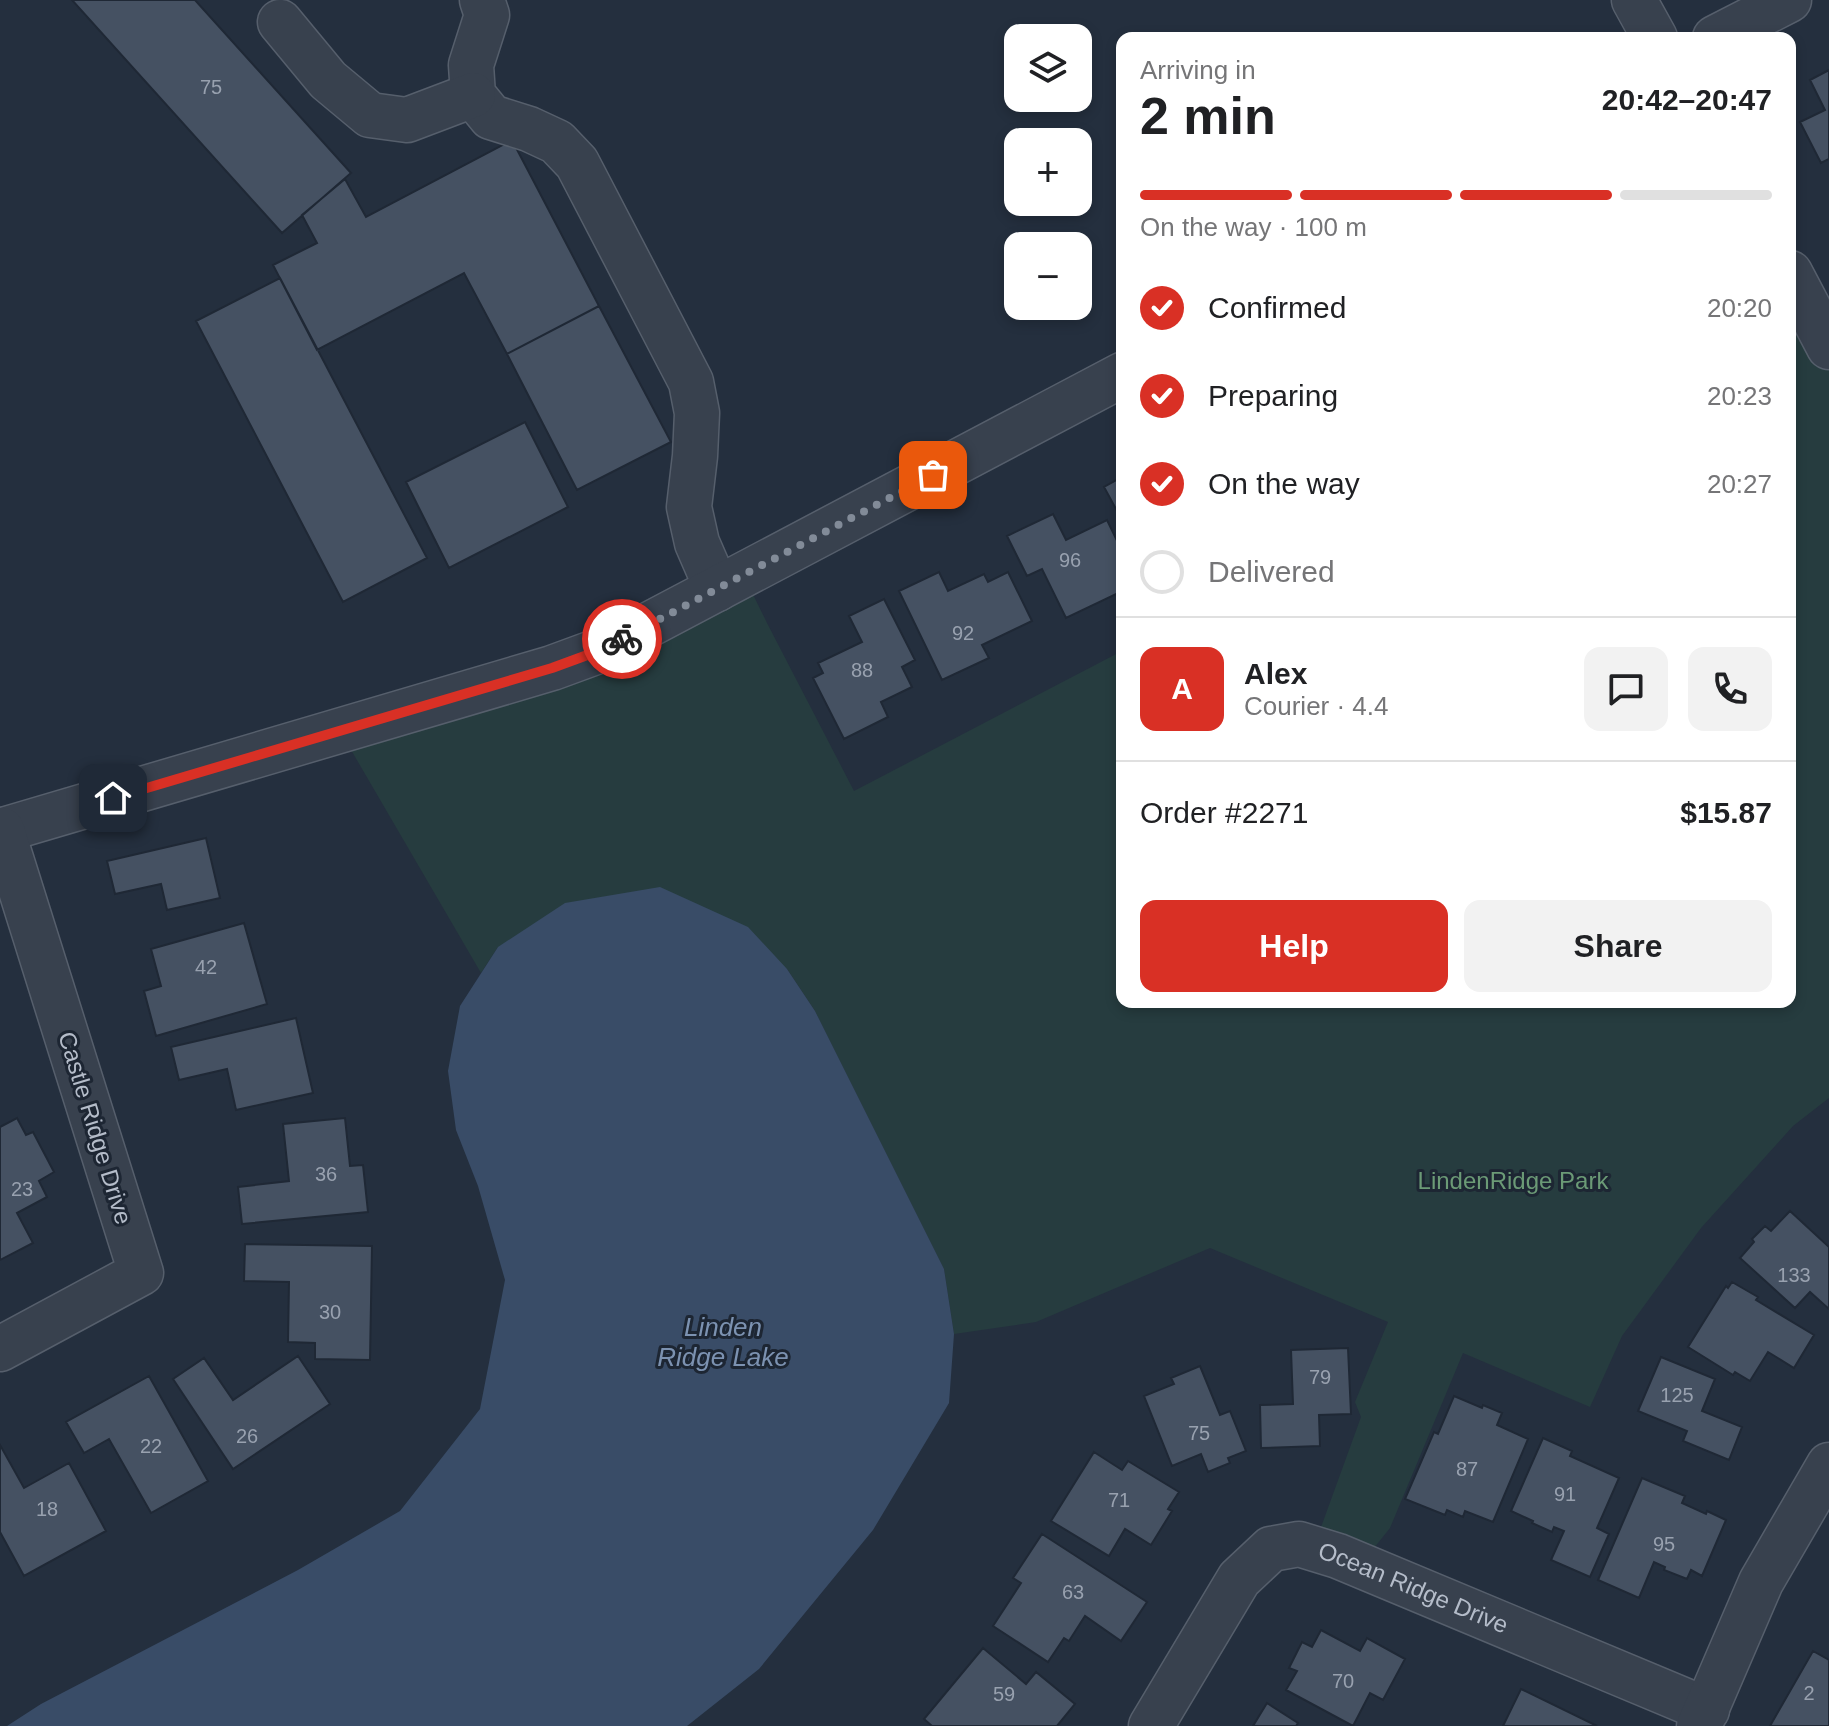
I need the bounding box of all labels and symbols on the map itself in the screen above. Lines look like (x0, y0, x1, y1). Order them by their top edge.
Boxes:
house number: 75 (200, 76, 222, 98)
pin (899, 441, 967, 509)
house number: 96 (1059, 549, 1081, 571)
courier (582, 599, 662, 679)
house number: 92 (952, 622, 974, 644)
house number: 88 (851, 659, 873, 681)
pin (79, 764, 147, 832)
house number: 42 (195, 956, 217, 978)
street label: Castle Ridge Drive (53, 1028, 138, 1227)
house number: 36 (315, 1163, 337, 1185)
park label: LindenRidge Park (1418, 1167, 1609, 1194)
house number: 23 (11, 1178, 33, 1200)
house number: 133 (1777, 1264, 1811, 1286)
house number: 30 (319, 1301, 341, 1323)
water label: Linden Ridge Lake (657, 1312, 789, 1372)
house number: 79 (1309, 1366, 1331, 1388)
house number: 125 (1660, 1384, 1694, 1406)
house number: 75 (1188, 1422, 1210, 1444)
house number: 26 (236, 1425, 258, 1447)
house number: 22 (140, 1435, 162, 1457)
house number: 87 (1456, 1458, 1478, 1480)
house number: 91 (1554, 1483, 1576, 1505)
house number: 71 (1108, 1489, 1130, 1511)
house number: 18 (36, 1498, 58, 1520)
house number: 95 (1653, 1533, 1675, 1555)
street label: Ocean Ridge Drive (1315, 1537, 1512, 1638)
house number: 63 (1062, 1581, 1084, 1603)
house number: 70 (1332, 1670, 1354, 1692)
house number: 2 (1803, 1682, 1815, 1704)
house number: 59 (993, 1683, 1015, 1705)

